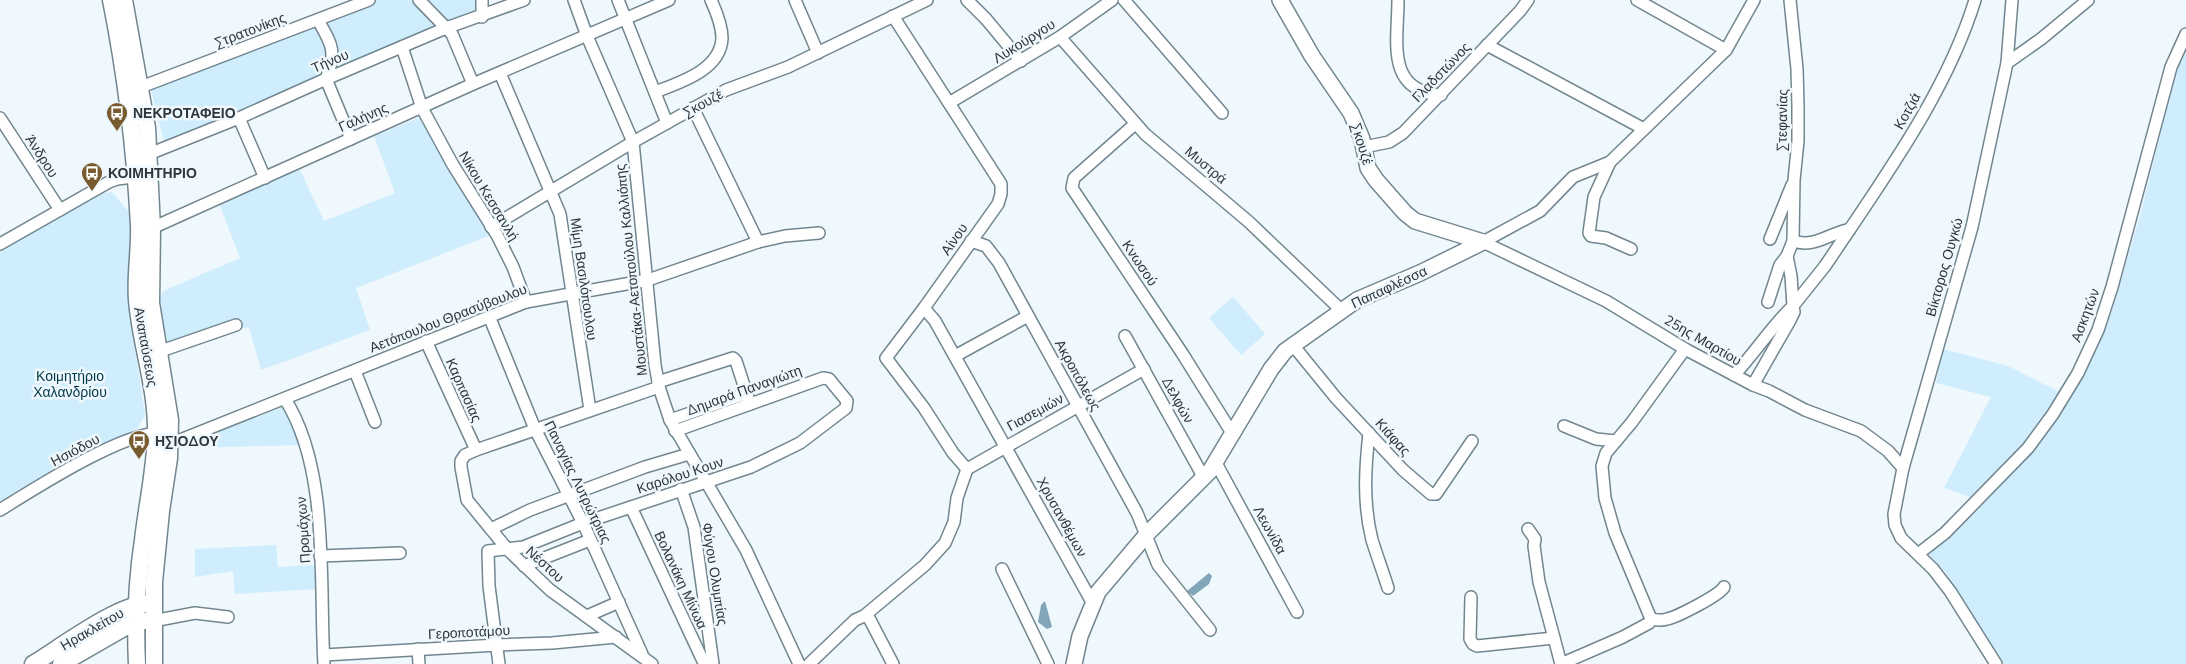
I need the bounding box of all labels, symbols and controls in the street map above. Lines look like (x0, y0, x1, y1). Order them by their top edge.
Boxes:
street label: Στρατονίκης (212, 8, 289, 53)
street label: Λυκούργου (990, 15, 1059, 68)
street label: Γλαδστώνος (1408, 38, 1475, 107)
street label: Τήνου (309, 45, 352, 78)
street label: Σκουζέ (680, 85, 727, 122)
street label: Στεφανίας (1772, 88, 1793, 151)
street label: Κοτζιά (1890, 89, 1925, 133)
street label: Γαλήνης (336, 98, 391, 137)
bus stop icon: ΝΕΚΡΟΤΑΦΕΙΟ (105, 101, 129, 132)
place label: ΝΕΚΡΟΤΑΦΕΙΟ (133, 104, 236, 123)
street label: Σκουζέ (1346, 121, 1377, 168)
street label: Άνδρου (21, 131, 62, 181)
street label: Μυστρά (1181, 142, 1231, 189)
street label: Νίκου Κεσσανλή (454, 148, 523, 245)
bus stop icon: ΚΟΙΜΗΤΗΡΙΟ (80, 161, 104, 192)
street label: Μουστάκα-Αετοπούλου Καλλιόπης (611, 163, 652, 377)
place label: ΚΟΙΜΗΤΗΡΙΟ (108, 164, 197, 183)
street label: Βίκτορος Ουγκώ (1921, 215, 1968, 319)
street label: Μίμη Βασιλόπουλου (565, 217, 602, 342)
street label: Αίνου (937, 220, 972, 259)
street label: Κνωσού (1117, 237, 1162, 290)
street label: Παπαφλέσσα (1348, 262, 1430, 313)
street label: Αετόπουλου Θρασύβουλου (367, 280, 530, 357)
street label: Ασκητών (2067, 286, 2104, 345)
street label: Αναπαύσεως (129, 306, 162, 389)
street label: 25ης Μαρτίου (1661, 311, 1745, 370)
street label: Ακροπόλεως (1050, 336, 1105, 415)
street label: Καρπασίας (441, 355, 486, 425)
street label: Δημαρά Παναγιώτη (684, 361, 804, 420)
park label: Κοιμητήριο Χαλανδρίου (33, 367, 107, 402)
street label: Δελφών (1157, 374, 1198, 427)
street label: Γιασεμιών (1003, 389, 1067, 436)
street label: Κιάφας (1371, 414, 1415, 460)
street label: Παναγίας Λυτρώτριας (540, 418, 616, 547)
bus stop icon: ΗΣΙΟΔΟΥ (127, 429, 151, 460)
street label: Ησιόδου (47, 430, 103, 471)
place label: ΗΣΙΟΔΟΥ (155, 432, 219, 451)
street label: Καρόλου Κουν (634, 453, 726, 498)
street label: Χρυσανθέμων (1032, 474, 1091, 561)
street label: Προμάχων (292, 496, 315, 564)
street label: Λεωνίδα (1249, 503, 1291, 558)
street label: Φύγου Ολυμπίας (697, 521, 732, 627)
street label: Βολανάκη Μίνωα (650, 528, 712, 632)
street label: Νέστου (521, 542, 568, 587)
street label: Ηρακλείτου (57, 604, 127, 655)
street label: Γεροποτάμου (427, 621, 511, 644)

